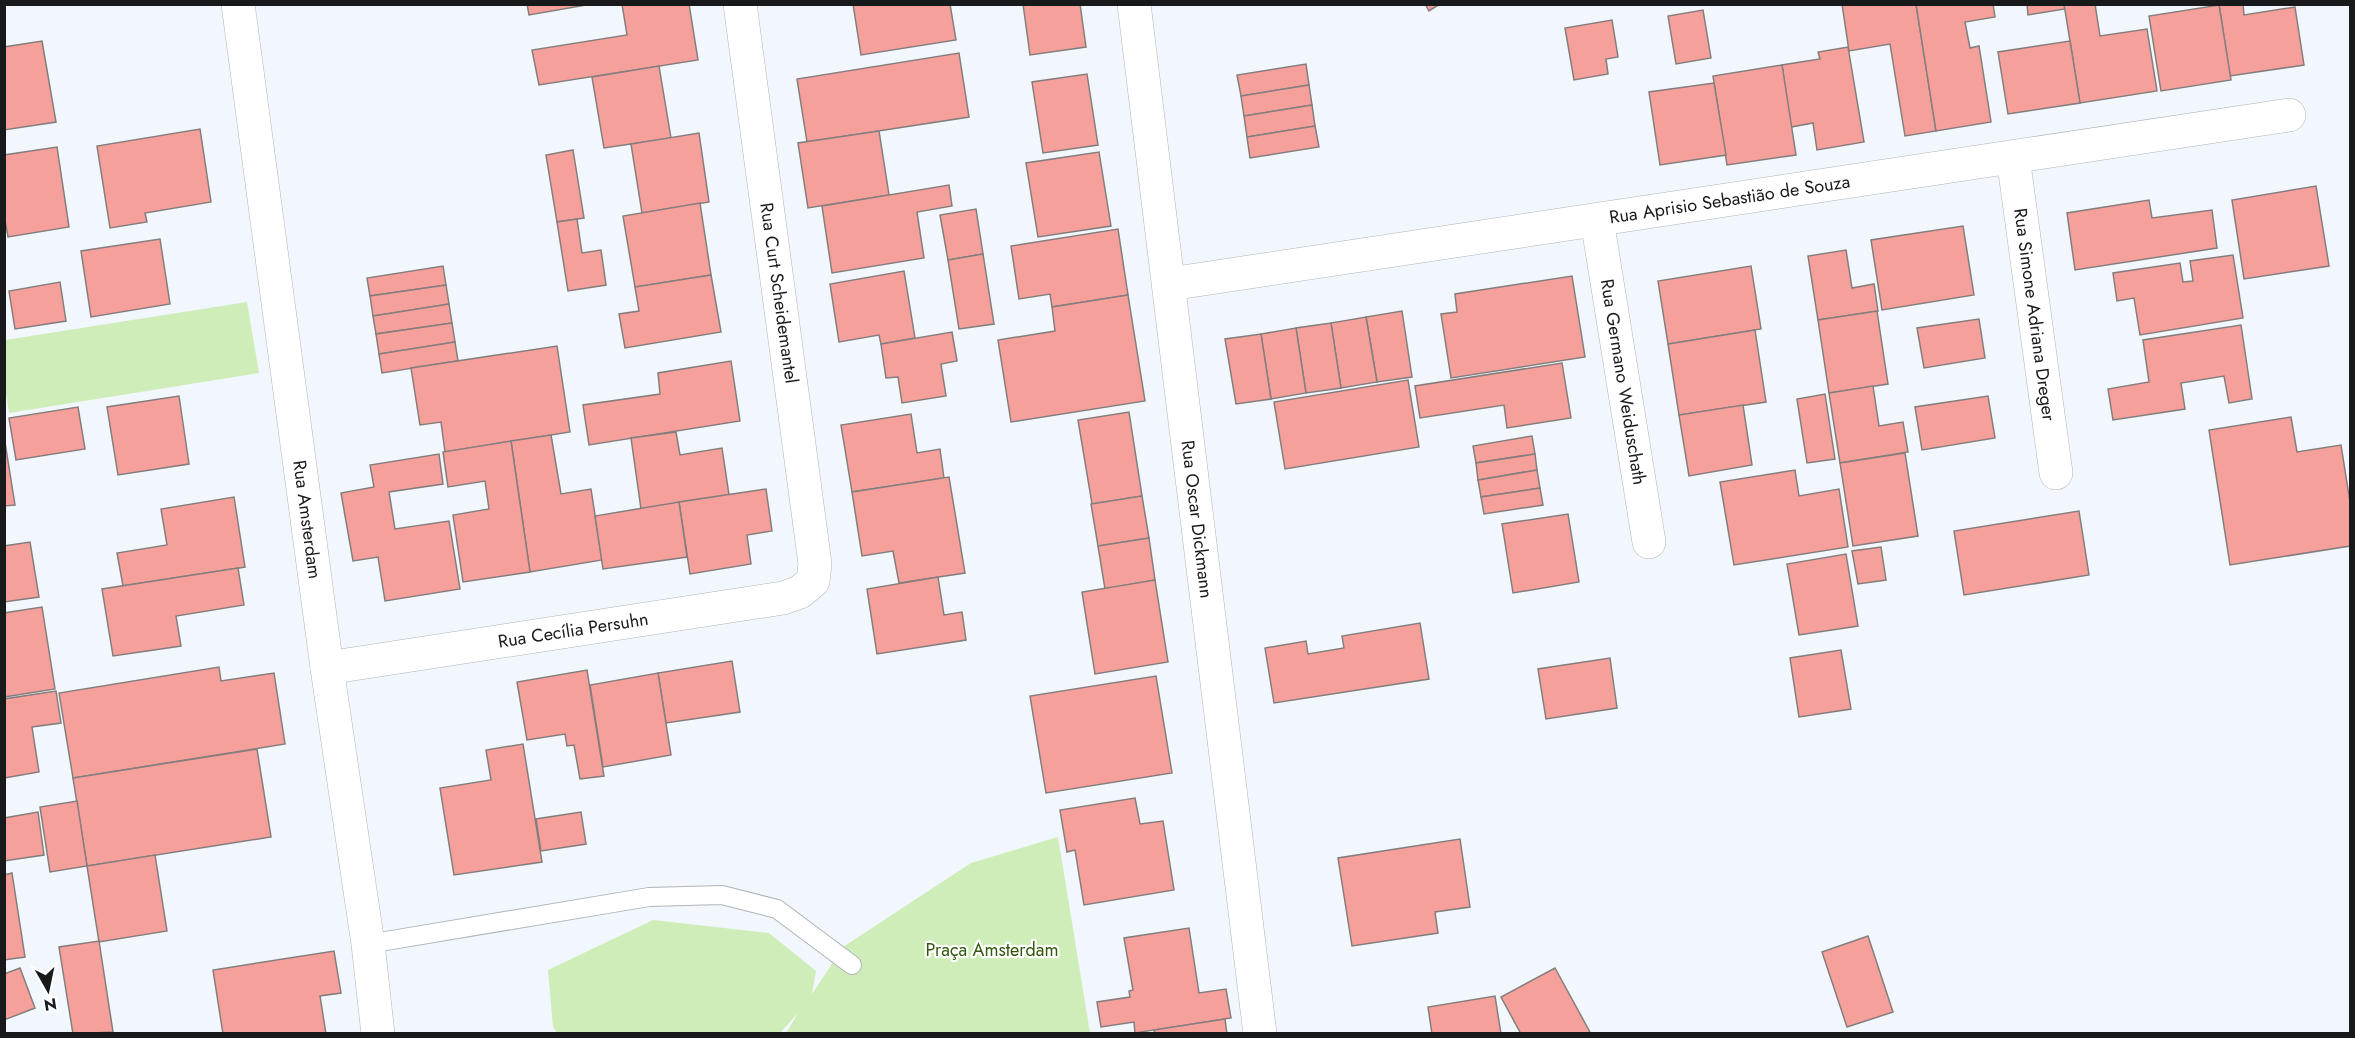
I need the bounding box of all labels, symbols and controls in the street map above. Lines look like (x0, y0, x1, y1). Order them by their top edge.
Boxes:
street label: Rua Aprisio Sebastião de Souza (1607, 168, 1852, 230)
street label: Rua Curt Scheidemantel (753, 201, 805, 385)
street label: Rua Simone Adriana Dreger (2007, 206, 2062, 423)
street label: Rua Germano Weiduschath (1594, 277, 1653, 487)
street label: Rua Oscar Dickmann (1174, 439, 1220, 600)
street label: Rua Amsterdam (286, 458, 328, 580)
street label: Rua Cecília Persuhn (496, 606, 650, 655)
park label: Praça Amsterdam (926, 937, 1058, 963)
north arrow (18, 960, 78, 1020)
text: N (42, 992, 58, 1017)

